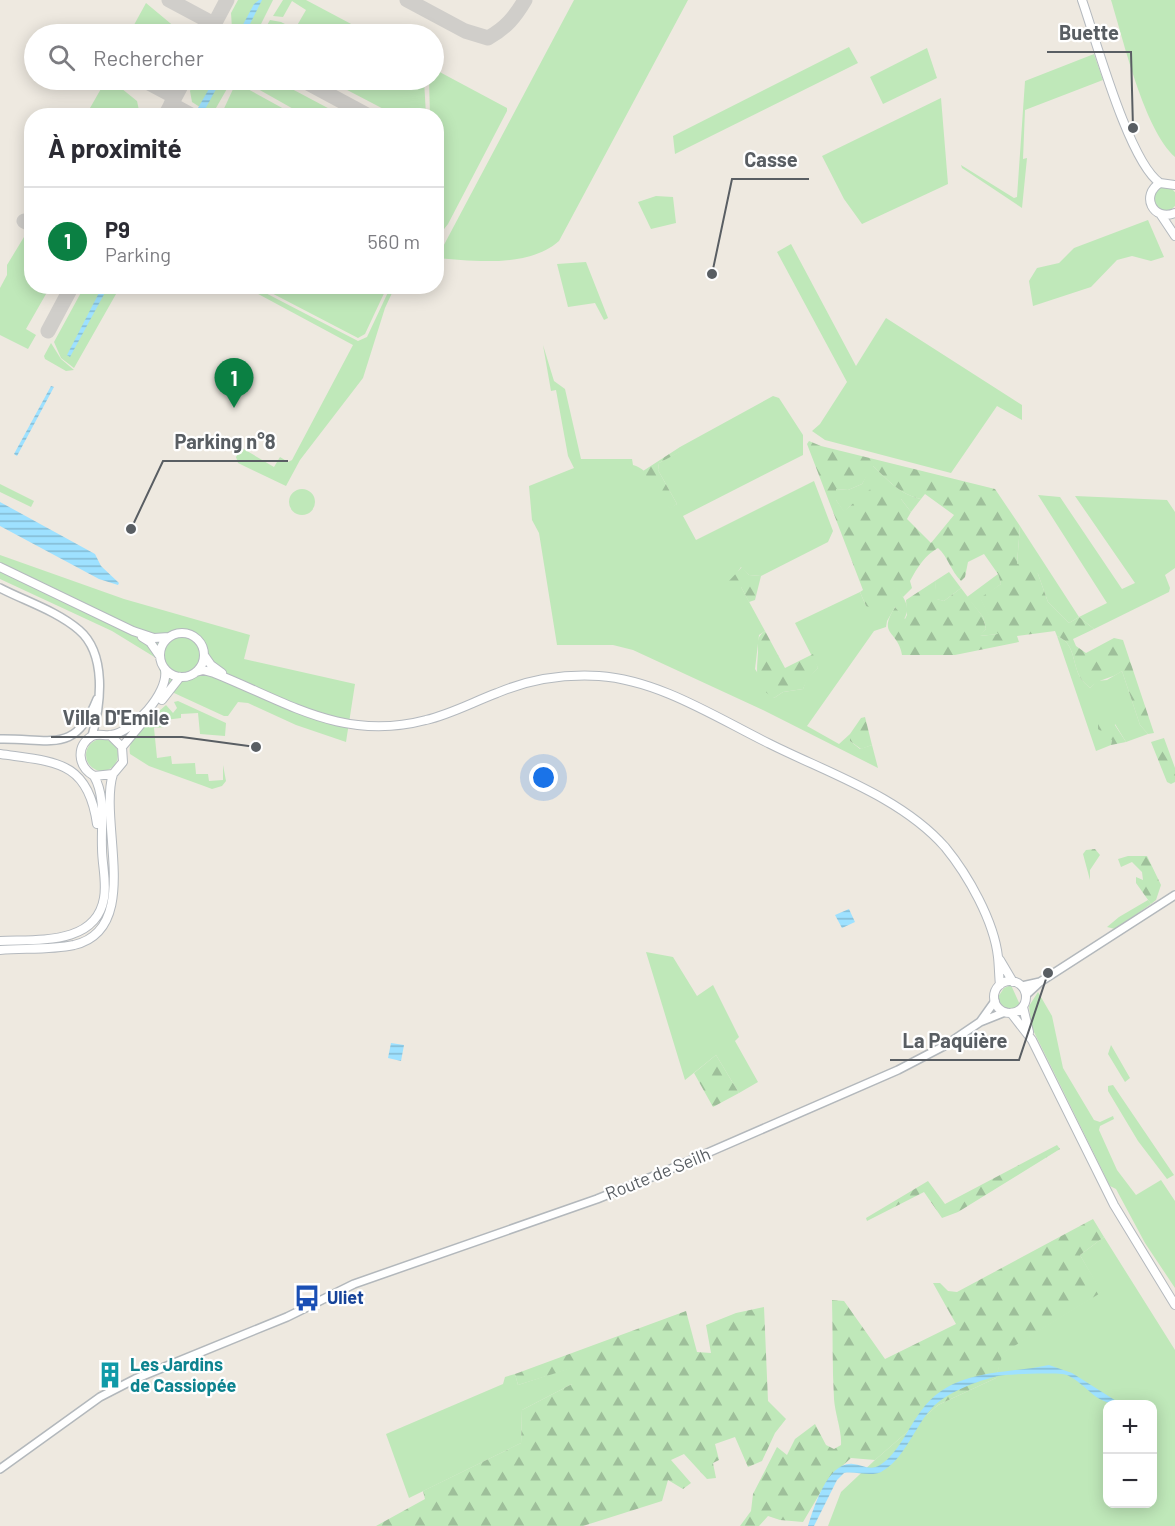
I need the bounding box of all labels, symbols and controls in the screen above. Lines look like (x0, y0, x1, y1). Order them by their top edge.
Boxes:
callout: Buette (1047, 14, 1131, 52)
text: Buette (1059, 20, 1119, 44)
search box (24, 24, 444, 90)
icon: search (45, 41, 78, 74)
text: Rechercher (93, 44, 204, 70)
text: À proximité (48, 132, 182, 163)
callout: Casse (732, 141, 809, 179)
text: Casse (744, 147, 798, 171)
text: P9 (105, 216, 130, 242)
text: 1 (64, 229, 71, 253)
text: 560 m (368, 229, 420, 253)
text: Parking (105, 242, 171, 266)
pin: 1 (214, 358, 254, 408)
callout: Parking n°8 (163, 423, 288, 461)
text: Parking n°8 (174, 429, 276, 453)
callout: Villa D'Emile (51, 699, 182, 737)
text: Villa D'Emile (63, 705, 170, 729)
your location (529, 763, 558, 792)
callout: La Paquière (890, 1022, 1019, 1060)
text: La Paquière (903, 1028, 1008, 1052)
street label: Route de Seilh (602, 1142, 713, 1204)
bus stop icon: Uliet (292, 1283, 322, 1313)
place label: Uliet (327, 1286, 364, 1308)
place label: Les Jardins de Cassiopée (130, 1353, 237, 1396)
building icon: Les Jardins de Cassiopée (95, 1360, 125, 1390)
map controls (1103, 1400, 1157, 1508)
button: + (1103, 1400, 1157, 1454)
button: − (1103, 1454, 1157, 1508)

